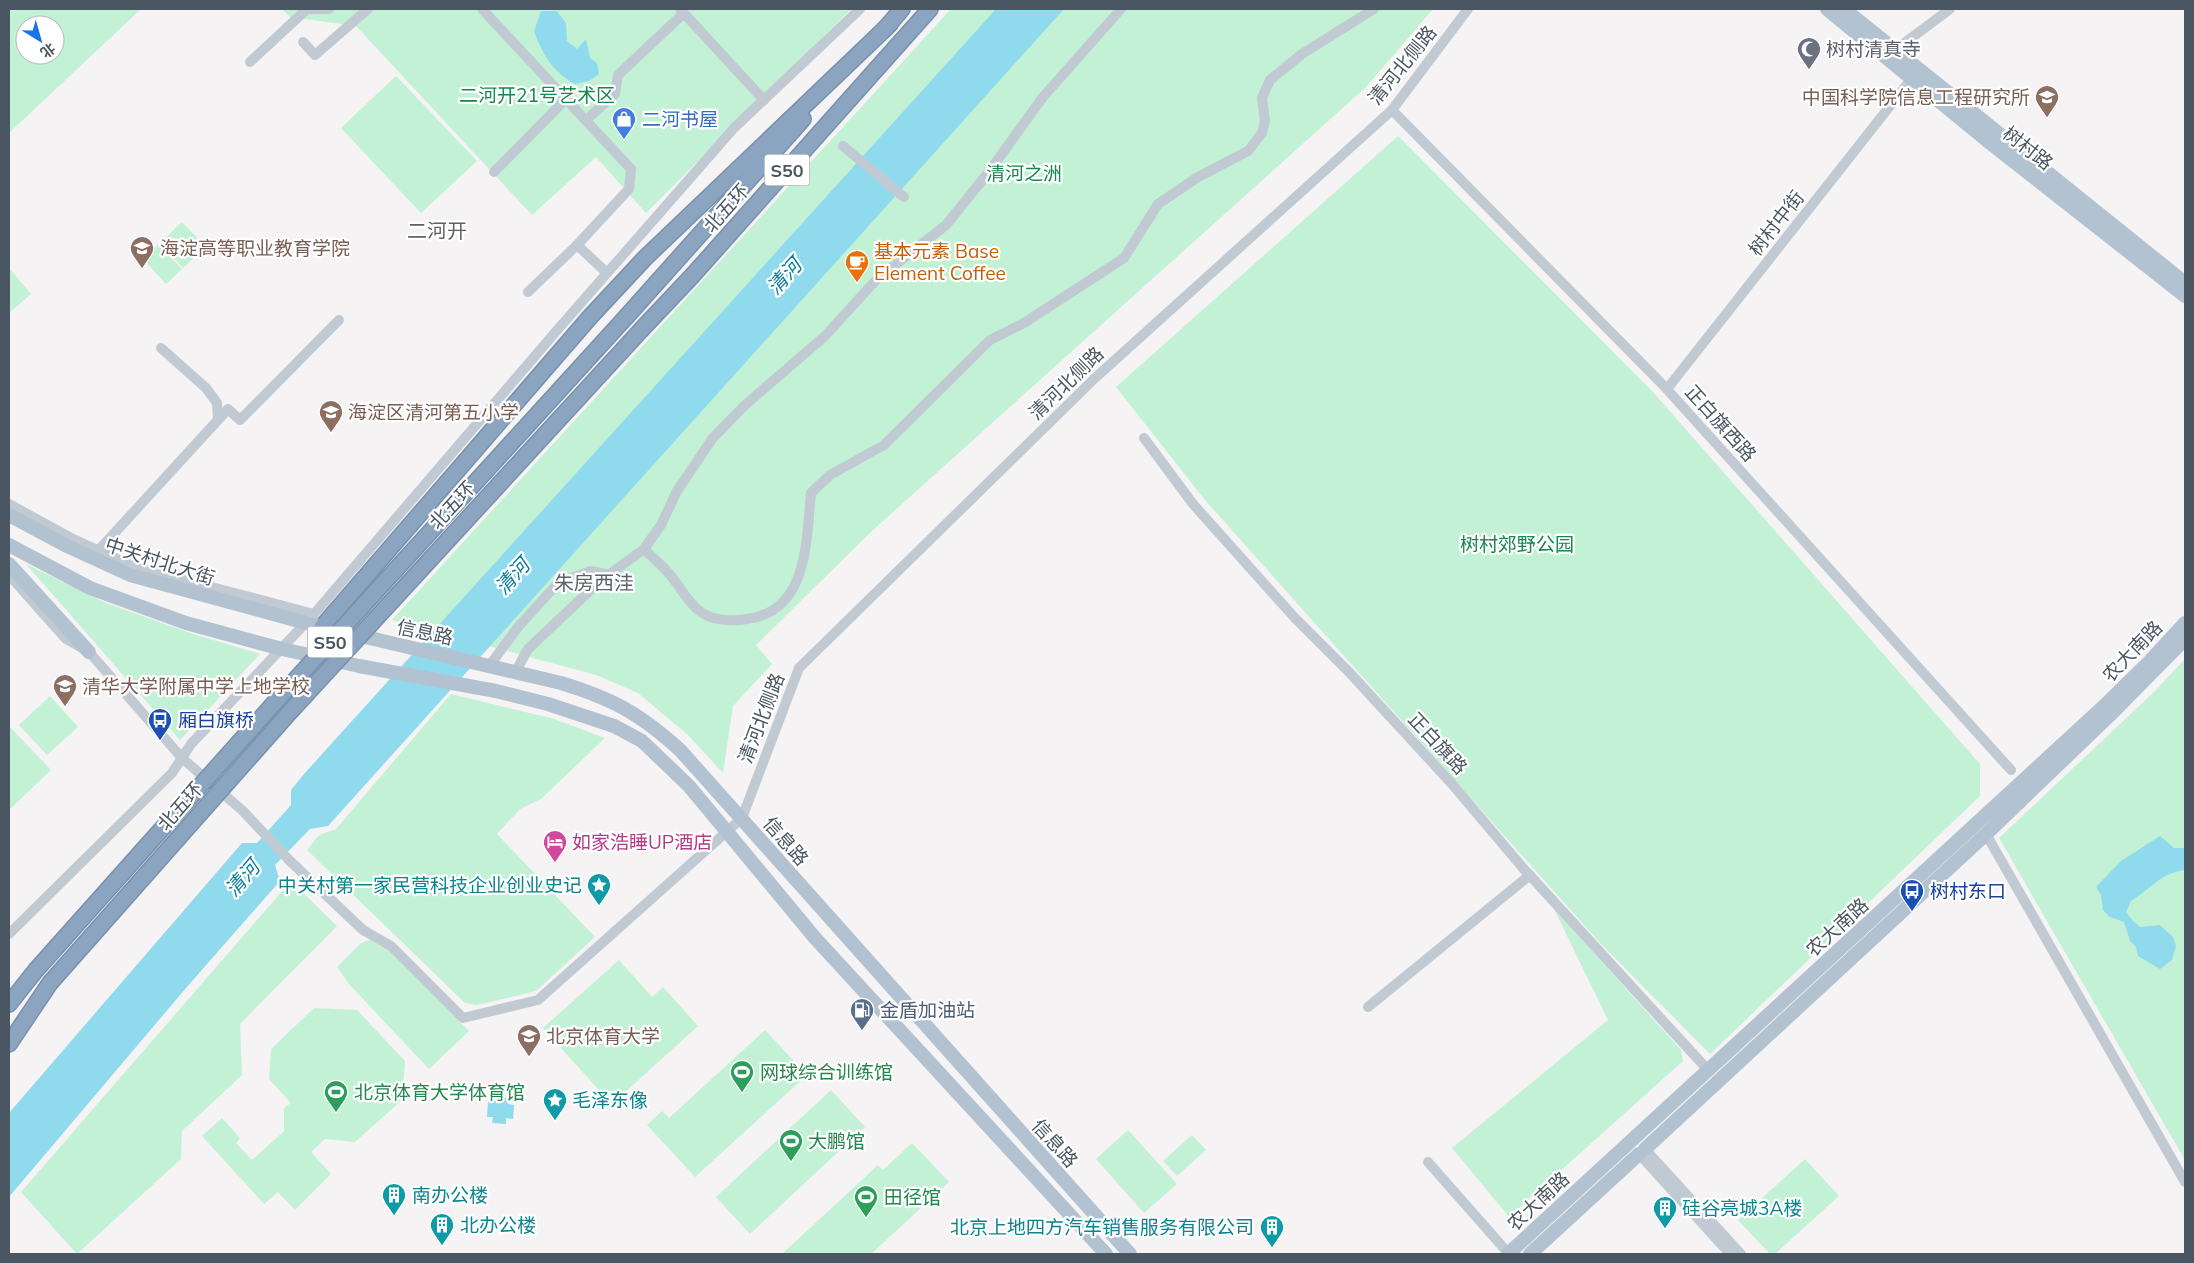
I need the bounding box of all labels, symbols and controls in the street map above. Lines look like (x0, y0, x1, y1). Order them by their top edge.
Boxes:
north arrow (15, 15, 65, 65)
street label: 清河北侧路 (1363, 21, 1441, 109)
mosque icon: 树村清真寺 (1796, 36, 1822, 70)
place label: 树村清真寺 (1826, 37, 1921, 61)
text: 北 (37, 39, 59, 62)
park label: 二河开21号艺术区 (459, 83, 615, 107)
school or university icon: 中国科学院信息工程研究所 (2034, 84, 2060, 118)
place label: 中国科学院信息工程研究所 (1802, 85, 2030, 109)
shop icon: 二河书屋 (611, 106, 637, 140)
place label: 二河书屋 (642, 107, 718, 131)
street label: 树村路 (1998, 121, 2058, 175)
road number: S50 (764, 154, 810, 186)
park label: 清河之洲 (986, 161, 1062, 185)
street label: 北五环 (698, 179, 754, 237)
street label: 树村中街 (1743, 186, 1809, 260)
district label: 二河开 (407, 218, 467, 243)
school or university icon: 海淀高等职业教育学院 (129, 235, 155, 269)
place label: 海淀高等职业教育学院 (160, 236, 350, 260)
place label: 基本元素 Base Element Coffee (874, 239, 1006, 285)
cafe icon: 基本元素 Base Element Coffee (844, 249, 870, 283)
water label: 清河 (761, 250, 809, 299)
street label: 清河北侧路 (1023, 341, 1109, 425)
street label: 正白旗西路 (1680, 380, 1762, 466)
school or university icon: 海淀区清河第五小学 (318, 399, 344, 433)
place label: 海淀区清河第五小学 (348, 400, 519, 424)
street label: 北五环 (424, 476, 480, 534)
street label: 中关村北大街 (102, 532, 218, 590)
park label: 树村郊野公园 (1460, 532, 1574, 556)
water label: 清河 (489, 550, 537, 599)
district label: 朱房西洼 (554, 570, 634, 595)
street label: 信息路 (395, 614, 455, 650)
street label: 农大南路 (2097, 615, 2167, 687)
road number: S50 (308, 626, 352, 658)
street label: 清河北侧路 (733, 669, 789, 767)
school or university icon: 清华大学附属中学上地学校 (52, 673, 78, 707)
place label: 清华大学附属中学上地学校 (82, 674, 310, 698)
bus stop icon: 厢白旗桥 (147, 707, 173, 741)
street label: 正白旗路 (1403, 707, 1473, 779)
place label: 厢白旗桥 (178, 708, 254, 732)
street label: 北五环 (152, 777, 208, 835)
street label: 信息路 (758, 812, 814, 870)
hotel icon: 如家浩睡UP酒店 (542, 829, 568, 863)
place label: 如家浩睡UP酒店 (572, 830, 712, 854)
water label: 清河 (219, 852, 267, 901)
place icon: 中关村第一家民营科技企业创业史记 (586, 872, 612, 906)
place label: 中关村第一家民营科技企业创业史记 (278, 873, 582, 897)
bus stop icon: 树村东口 (1899, 878, 1925, 912)
place label: 树村东口 (1930, 879, 2006, 903)
street label: 农大南路 (1801, 893, 1873, 961)
fuel station icon: 金盾加油站 (849, 997, 875, 1031)
place label: 金盾加油站 (880, 998, 975, 1022)
school or university icon: 北京体育大学 (516, 1023, 542, 1057)
place label: 北京体育大学 (546, 1024, 660, 1048)
sports icon: 网球综合训练馆 (729, 1059, 755, 1093)
place label: 网球综合训练馆 (760, 1060, 893, 1084)
sports icon: 北京体育大学体育馆 (323, 1079, 349, 1113)
place label: 北京体育大学体育馆 (354, 1080, 525, 1104)
place icon: 毛泽东像 (542, 1087, 568, 1121)
place label: 毛泽东像 (572, 1088, 648, 1112)
street label: 信息路 (1027, 1114, 1083, 1172)
sports icon: 大鹏馆 (778, 1128, 804, 1162)
place label: 大鹏馆 (808, 1129, 865, 1153)
street label: 农大南路 (1502, 1166, 1574, 1236)
building icon: 南办公楼 (381, 1182, 407, 1216)
place label: 南办公楼 (412, 1183, 488, 1207)
sports icon: 田径馆 (853, 1184, 879, 1218)
place label: 田径馆 (884, 1185, 941, 1209)
building icon: 硅谷亮城3A楼 (1652, 1195, 1678, 1229)
place label: 硅谷亮城3A楼 (1682, 1196, 1802, 1220)
building icon: 北办公楼 (429, 1212, 455, 1246)
place label: 北办公楼 (460, 1213, 536, 1237)
building icon: 北京上地四方汽车销售服务有限公司 (1259, 1214, 1285, 1248)
place label: 北京上地四方汽车销售服务有限公司 (950, 1215, 1254, 1239)

